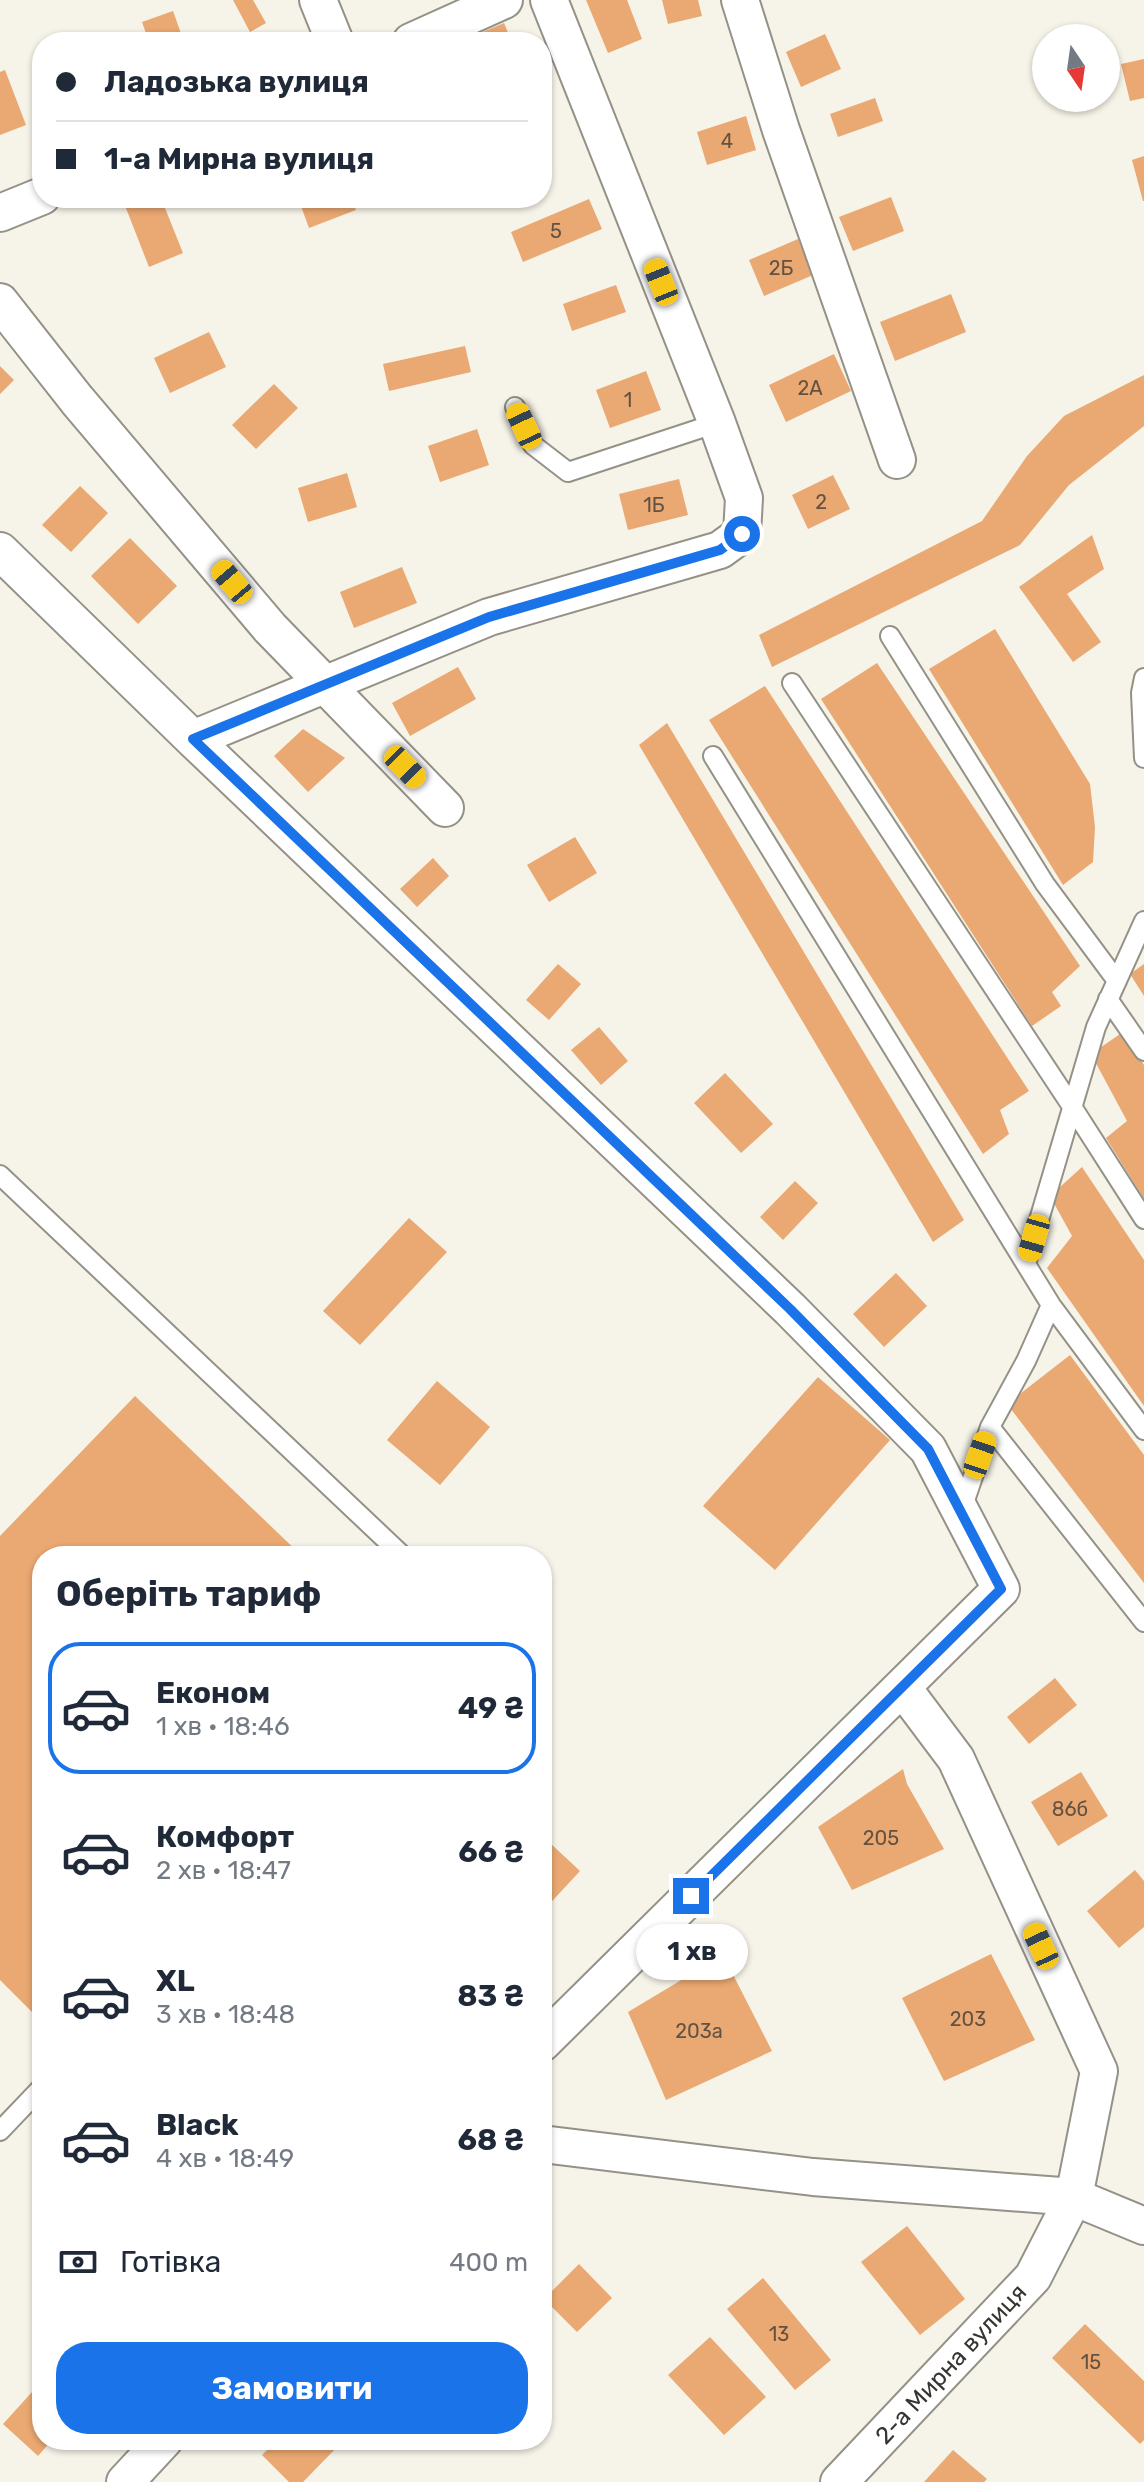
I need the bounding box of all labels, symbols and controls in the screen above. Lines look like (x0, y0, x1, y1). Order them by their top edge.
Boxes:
north arrow (1032, 24, 1120, 112)
map controls (1032, 24, 1120, 112)
text: Ладозька вулиця (104, 64, 369, 100)
house number: 4 (721, 129, 733, 153)
text: 1-а Мирна вулиця (104, 141, 374, 177)
house number: 5 (550, 219, 562, 243)
car (641, 255, 681, 309)
house number: 2Б (769, 256, 793, 280)
house number: 2А (797, 376, 823, 400)
house number: 1 (624, 388, 632, 412)
car (503, 399, 545, 453)
house number: 2 (815, 490, 827, 514)
house number: 1Б (643, 493, 665, 517)
route start (724, 516, 760, 552)
car (207, 556, 257, 608)
car (380, 741, 430, 793)
car (1016, 1212, 1052, 1264)
car (961, 1428, 999, 1482)
text: Оберіть тариф (56, 1572, 321, 1615)
icon: car (60, 1672, 132, 1744)
text: Економ (156, 1675, 270, 1711)
text: 49 ₴ (458, 1690, 524, 1726)
text: 1 хв · 18:46 (156, 1711, 290, 1742)
house number: 86б (1052, 1797, 1088, 1821)
icon: car (60, 1816, 132, 1888)
text: Комфорт (156, 1819, 294, 1855)
house number: 205 (863, 1826, 899, 1850)
text: 66 ₴ (458, 1834, 524, 1870)
text: 2 хв · 18:47 (156, 1855, 291, 1886)
route end (673, 1878, 709, 1914)
car (1020, 1919, 1062, 1973)
callout: 1 хв (635, 1924, 747, 1980)
text: 1 хв (667, 1936, 717, 1967)
icon: car (60, 1960, 132, 2032)
text: XL (156, 1963, 195, 1999)
text: 83 ₴ (457, 1978, 524, 2014)
text: 3 хв · 18:48 (156, 1999, 295, 2030)
house number: 203 (950, 2007, 986, 2031)
house number: 203а (675, 2019, 723, 2043)
icon: car (60, 2104, 132, 2176)
text: Black (156, 2107, 239, 2143)
text: 68 ₴ (457, 2122, 524, 2158)
text: 4 хв · 18:49 (156, 2143, 294, 2174)
icon: cash (56, 2240, 100, 2284)
text: Готівка (120, 2244, 221, 2280)
text: 400 m (449, 2247, 528, 2278)
street label: 2-а Мирна вулиця (870, 2278, 1032, 2450)
house number: 13 (769, 2322, 789, 2346)
button: Замовити (56, 2342, 528, 2434)
house number: 15 (1081, 2350, 1101, 2374)

